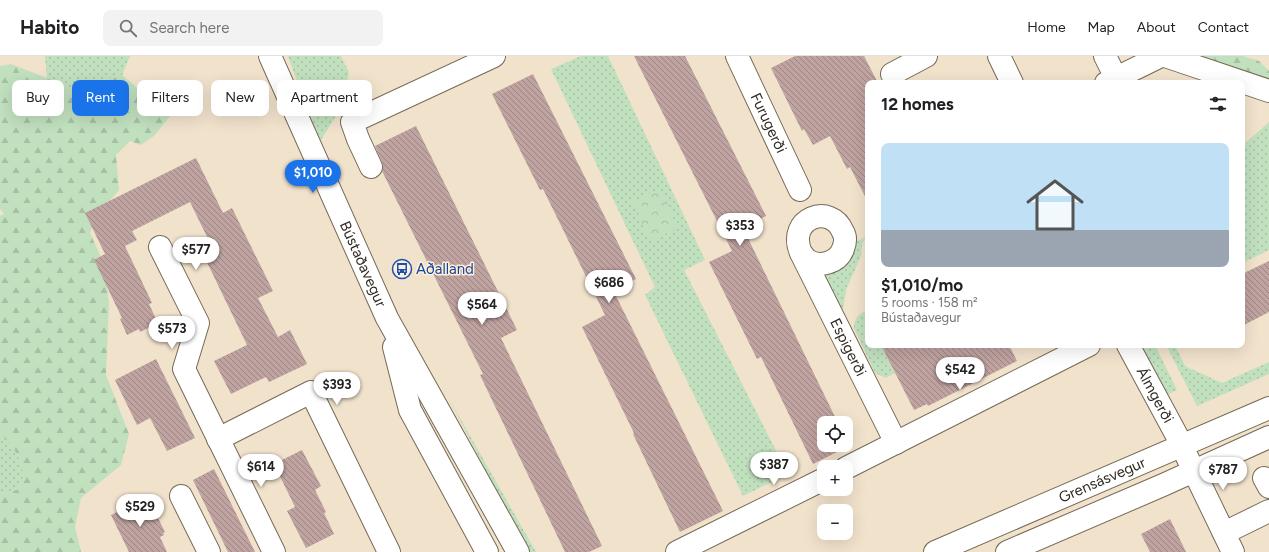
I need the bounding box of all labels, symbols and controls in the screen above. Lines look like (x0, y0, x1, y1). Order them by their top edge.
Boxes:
search box (103, 10, 383, 46)
text: Habito (20, 16, 79, 39)
icon: search (117, 17, 139, 39)
text: Search here (149, 19, 229, 37)
text: Home (1027, 19, 1066, 36)
text: Map (1088, 19, 1115, 36)
text: About (1137, 19, 1176, 36)
text: Contact (1198, 19, 1249, 36)
chip: Buy (12, 80, 64, 116)
chip: Rent (72, 80, 129, 116)
chip: Filters (137, 80, 203, 116)
chip: New (211, 80, 269, 116)
chip: Apartment (277, 80, 372, 116)
street label: Furugerði (747, 90, 790, 156)
icon: filters (1207, 93, 1229, 115)
text: 12 homes (881, 94, 954, 114)
pin: $1,010 (280, 160, 346, 194)
text: $1,010 (294, 165, 332, 180)
icon: home (1019, 169, 1091, 241)
pin: $353 (716, 213, 764, 247)
street label: Bústaðavegur (336, 218, 390, 310)
text: $353 (725, 218, 755, 233)
pin: $577 (172, 237, 220, 271)
text: $577 (181, 242, 211, 257)
bus stop icon: Aðalland (391, 258, 413, 280)
place label: Aðalland (416, 260, 474, 278)
pin: $686 (585, 270, 633, 304)
text: $686 (594, 275, 624, 290)
text: $1,010/mo (881, 275, 963, 295)
pin: $564 (458, 292, 506, 326)
text: 5 rooms · 158 m² (881, 295, 978, 310)
text: $564 (467, 297, 497, 312)
text: Bústaðavegur (881, 310, 961, 325)
street label: Espigerði (826, 315, 870, 379)
pin: $573 (148, 316, 196, 350)
text: $573 (157, 321, 187, 336)
pin: $542 (936, 357, 984, 391)
text: $542 (945, 362, 975, 377)
street label: Álmgerði (1133, 364, 1177, 426)
pin: $393 (313, 372, 361, 406)
text: $393 (322, 377, 352, 392)
map controls (817, 416, 853, 540)
button: locate (817, 416, 853, 452)
pin: $387 (750, 452, 798, 486)
street label: Grensásvegur (1056, 453, 1148, 507)
pin: $614 (237, 454, 285, 488)
text: $387 (759, 457, 789, 472)
pin: $787 (1199, 457, 1247, 491)
text: $614 (247, 459, 275, 474)
button: + (817, 460, 853, 496)
text: $787 (1208, 462, 1238, 477)
pin: $529 (116, 494, 164, 528)
text: $529 (125, 499, 155, 514)
button: − (817, 504, 853, 540)

